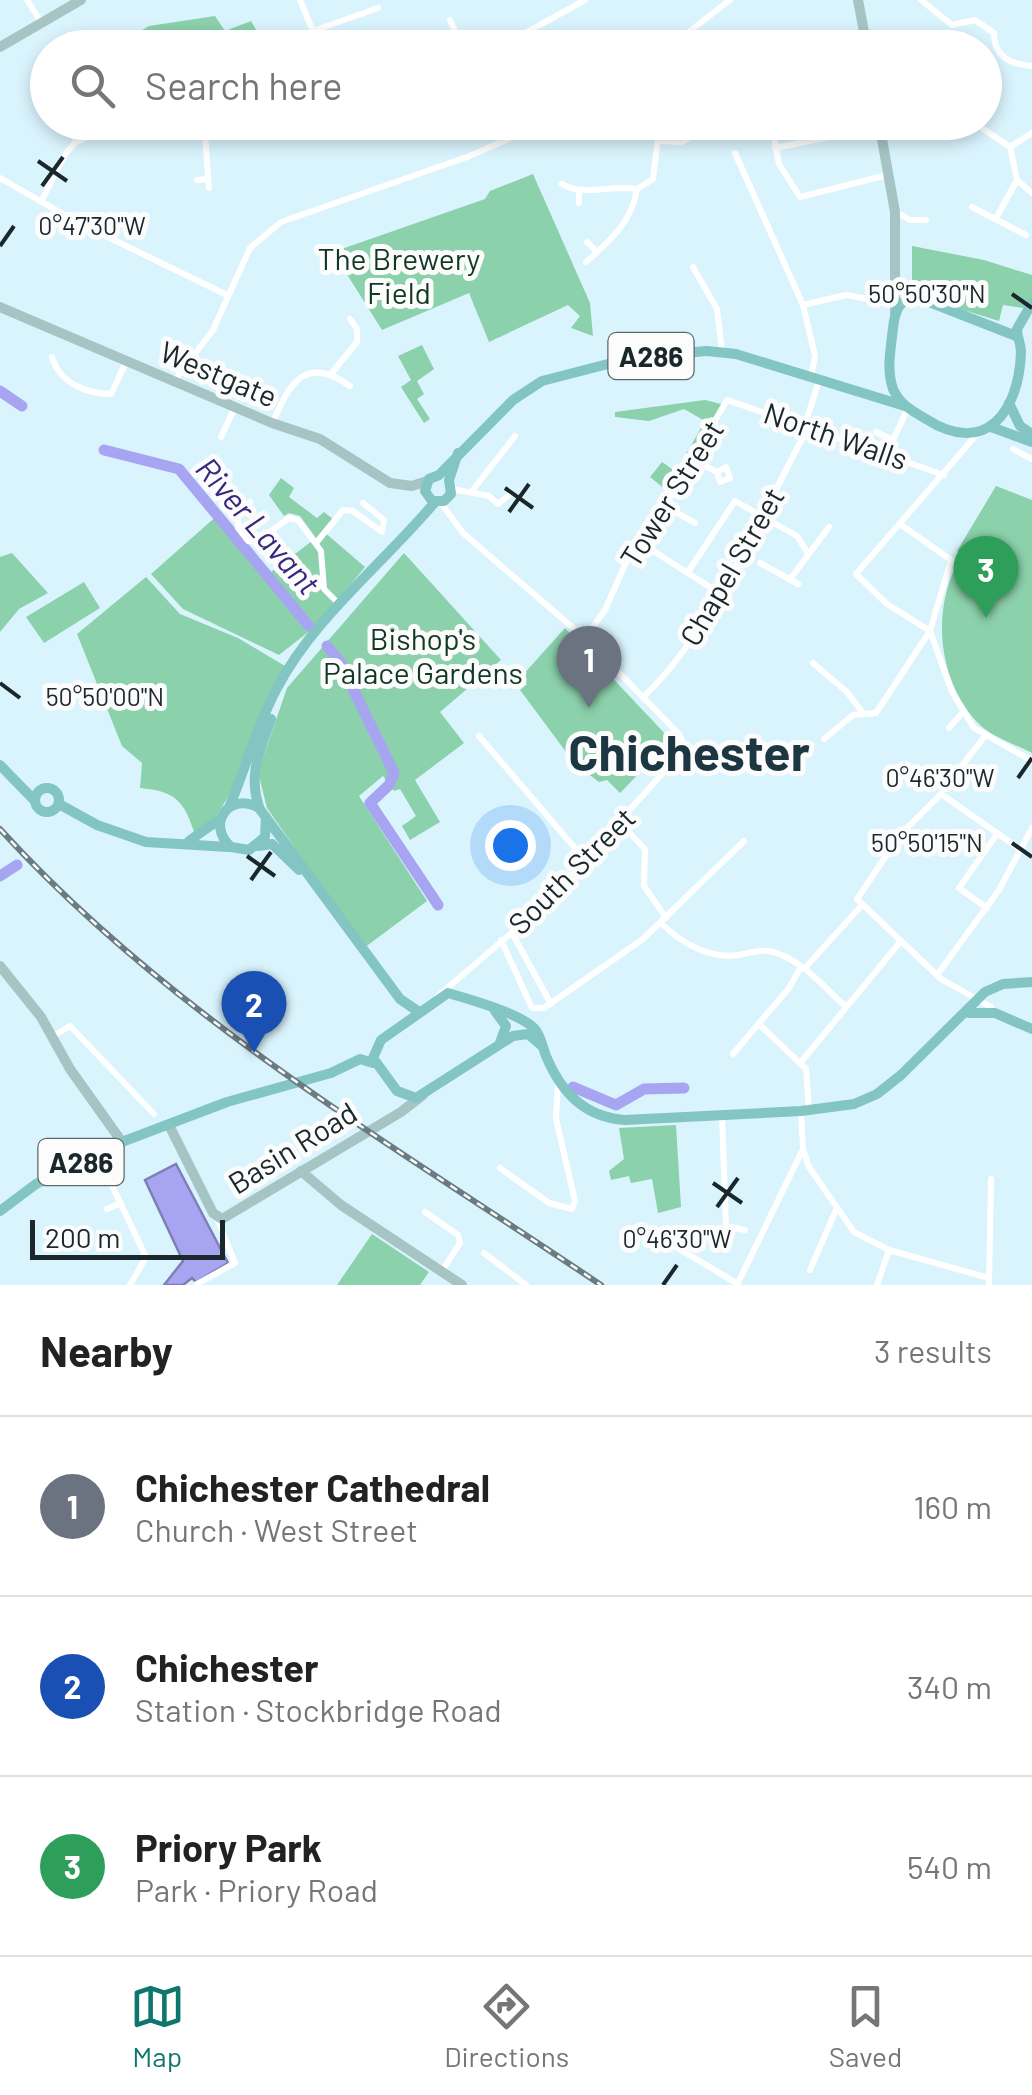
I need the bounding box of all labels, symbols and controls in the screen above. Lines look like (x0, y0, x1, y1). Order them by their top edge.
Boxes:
search box (30, 30, 1002, 140)
icon: search (65, 58, 120, 113)
text: Search here (145, 62, 343, 108)
text: 0°47'30"W (38, 210, 146, 240)
park label: The Brewery Field (318, 240, 481, 310)
text: 50°50'30"N (868, 278, 986, 308)
street label: Westgate (155, 332, 283, 414)
road number: A286 (608, 333, 694, 379)
street label: North Walls (759, 394, 913, 476)
street label: Tower Street (612, 413, 730, 573)
water label: River Lavant (189, 449, 329, 601)
street label: Chapel Street (671, 480, 791, 652)
pin: 3 (954, 536, 1018, 618)
park label: Bishop's Palace Gardens (323, 620, 523, 690)
pin: 1 (556, 626, 622, 708)
text: 50°50'00"N (46, 681, 164, 711)
district label: Chichester (568, 721, 810, 781)
text: 0°46'30"W (885, 762, 995, 792)
street label: South Street (500, 799, 642, 941)
your location (485, 820, 536, 871)
text: 50°50'15"N (871, 827, 983, 857)
pin: 2 (222, 970, 286, 1053)
street label: Basin Road (221, 1093, 363, 1201)
road number: A286 (38, 1139, 124, 1185)
scale bar (30, 1215, 225, 1260)
text: 200 m (45, 1220, 120, 1254)
text: 0°46'30"W (622, 1223, 732, 1253)
text: Nearby (40, 1325, 173, 1375)
text: 3 results (874, 1331, 992, 1369)
text: Chichester Cathedral (135, 1464, 490, 1510)
text: 1 (67, 1487, 78, 1525)
text: 160 m (913, 1487, 992, 1525)
text: Church · West Street (135, 1510, 418, 1548)
text: Chichester (135, 1644, 319, 1690)
text: 2 (64, 1667, 81, 1705)
text: 340 m (907, 1667, 992, 1705)
text: Station · Stockbridge Road (135, 1690, 502, 1728)
text: Priory Park (135, 1824, 322, 1870)
text: 3 (64, 1847, 81, 1885)
text: 540 m (907, 1847, 992, 1885)
text: Park · Priory Road (135, 1870, 378, 1908)
tab: Map (130, 1979, 185, 2073)
tab: Directions (444, 1979, 569, 2073)
tab: Saved (829, 1979, 902, 2073)

